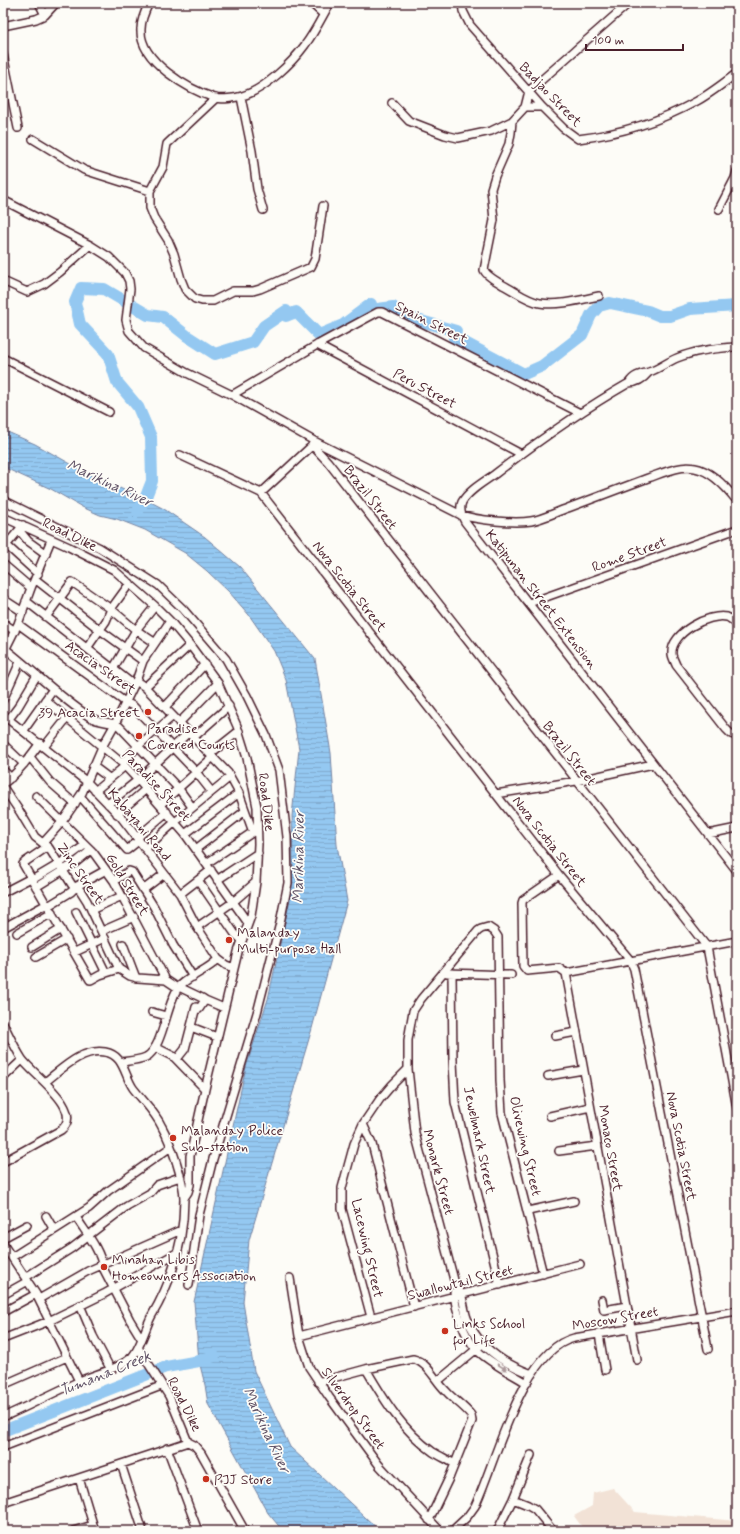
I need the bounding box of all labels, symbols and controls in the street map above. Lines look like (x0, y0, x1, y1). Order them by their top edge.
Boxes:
scale bar (586, 26, 683, 52)
text: 100 m (592, 33, 624, 49)
street label: Badjao Street (515, 59, 586, 131)
street label: Spain Street (392, 297, 472, 349)
street label: Peru Street (390, 365, 460, 413)
water label: Marikina River (63, 455, 157, 513)
street label: Brazil Street (339, 462, 401, 534)
street label: Road Dike (39, 514, 100, 556)
street label: Katipunan Street Extension (481, 526, 601, 673)
street label: Rome Street (589, 533, 670, 577)
street label: Nova Scotia Street (308, 537, 391, 636)
street label: Acacia Street (61, 637, 140, 699)
place label: 39 Acacia Street (39, 704, 141, 722)
marker: 39 Acacia Street (143, 707, 153, 717)
street label: Brazil Street (538, 718, 600, 790)
place label: Paradise Covered Courts (147, 720, 236, 754)
marker: Paradise Covered Courts (134, 731, 144, 741)
street label: Paradise Street (118, 746, 194, 826)
street label: Road Dike (253, 772, 279, 832)
street label: Kabayani Road (103, 784, 175, 865)
street label: Nova Scotia Street (508, 792, 591, 891)
water label: Marikina River (288, 809, 310, 903)
street label: Zinc Street (52, 839, 108, 908)
street label: Gold Street (101, 850, 153, 920)
place label: Malanday Multi-purpose Hall (237, 924, 341, 958)
marker: Malanday Multi-purpose Hall (224, 935, 234, 945)
street label: Jewelmark Street (459, 1085, 499, 1196)
street label: Nova Scotia Street (662, 1090, 701, 1203)
street label: Olivewing Street (505, 1095, 545, 1198)
street label: Monaco Street (594, 1104, 627, 1194)
place label: Malanday Police Sub-station (181, 1122, 283, 1156)
street label: Monark Street (418, 1128, 458, 1217)
marker: Malanday Police Sub-station (168, 1133, 178, 1143)
street label: Lacewing Street (345, 1197, 387, 1300)
place label: Minahan Libis Homeowners Association (112, 1251, 256, 1285)
street label: Swallowtail Street (406, 1261, 515, 1305)
marker: Minahan Libis Homeowners Association (99, 1262, 109, 1272)
street label: Moscow Street (571, 1303, 660, 1335)
place label: Links School for Life (453, 1315, 525, 1351)
marker: Links School for Life (440, 1326, 450, 1336)
water label: Tumana Creek (57, 1346, 155, 1401)
street label: Silverdrop Street (317, 1364, 389, 1453)
one-way arrow (496, 1364, 508, 1371)
street label: Road Dike (163, 1374, 206, 1435)
water label: Marikina River (238, 1384, 295, 1478)
place label: PJJ Store (214, 1471, 272, 1489)
marker: PJJ Store (201, 1474, 211, 1484)

